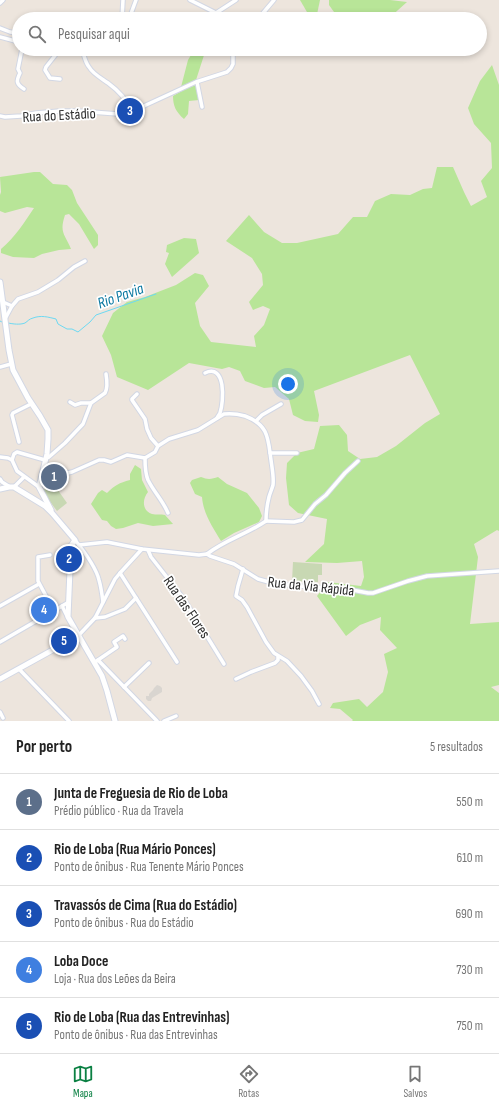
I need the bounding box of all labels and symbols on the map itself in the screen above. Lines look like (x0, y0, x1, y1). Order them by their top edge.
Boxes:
pin: 3 (117, 96, 143, 126)
street label: Rua do Estádio (22, 104, 96, 127)
water label: Rio Pavia (95, 279, 147, 313)
your location (278, 374, 298, 394)
pin: 1 (41, 462, 67, 492)
pin: 2 (56, 544, 82, 574)
street label: Rua das Flores (159, 572, 214, 642)
street label: Rua da Via Rápida (267, 573, 355, 601)
pin: 4 (31, 595, 57, 625)
pin: 5 (51, 626, 77, 656)

